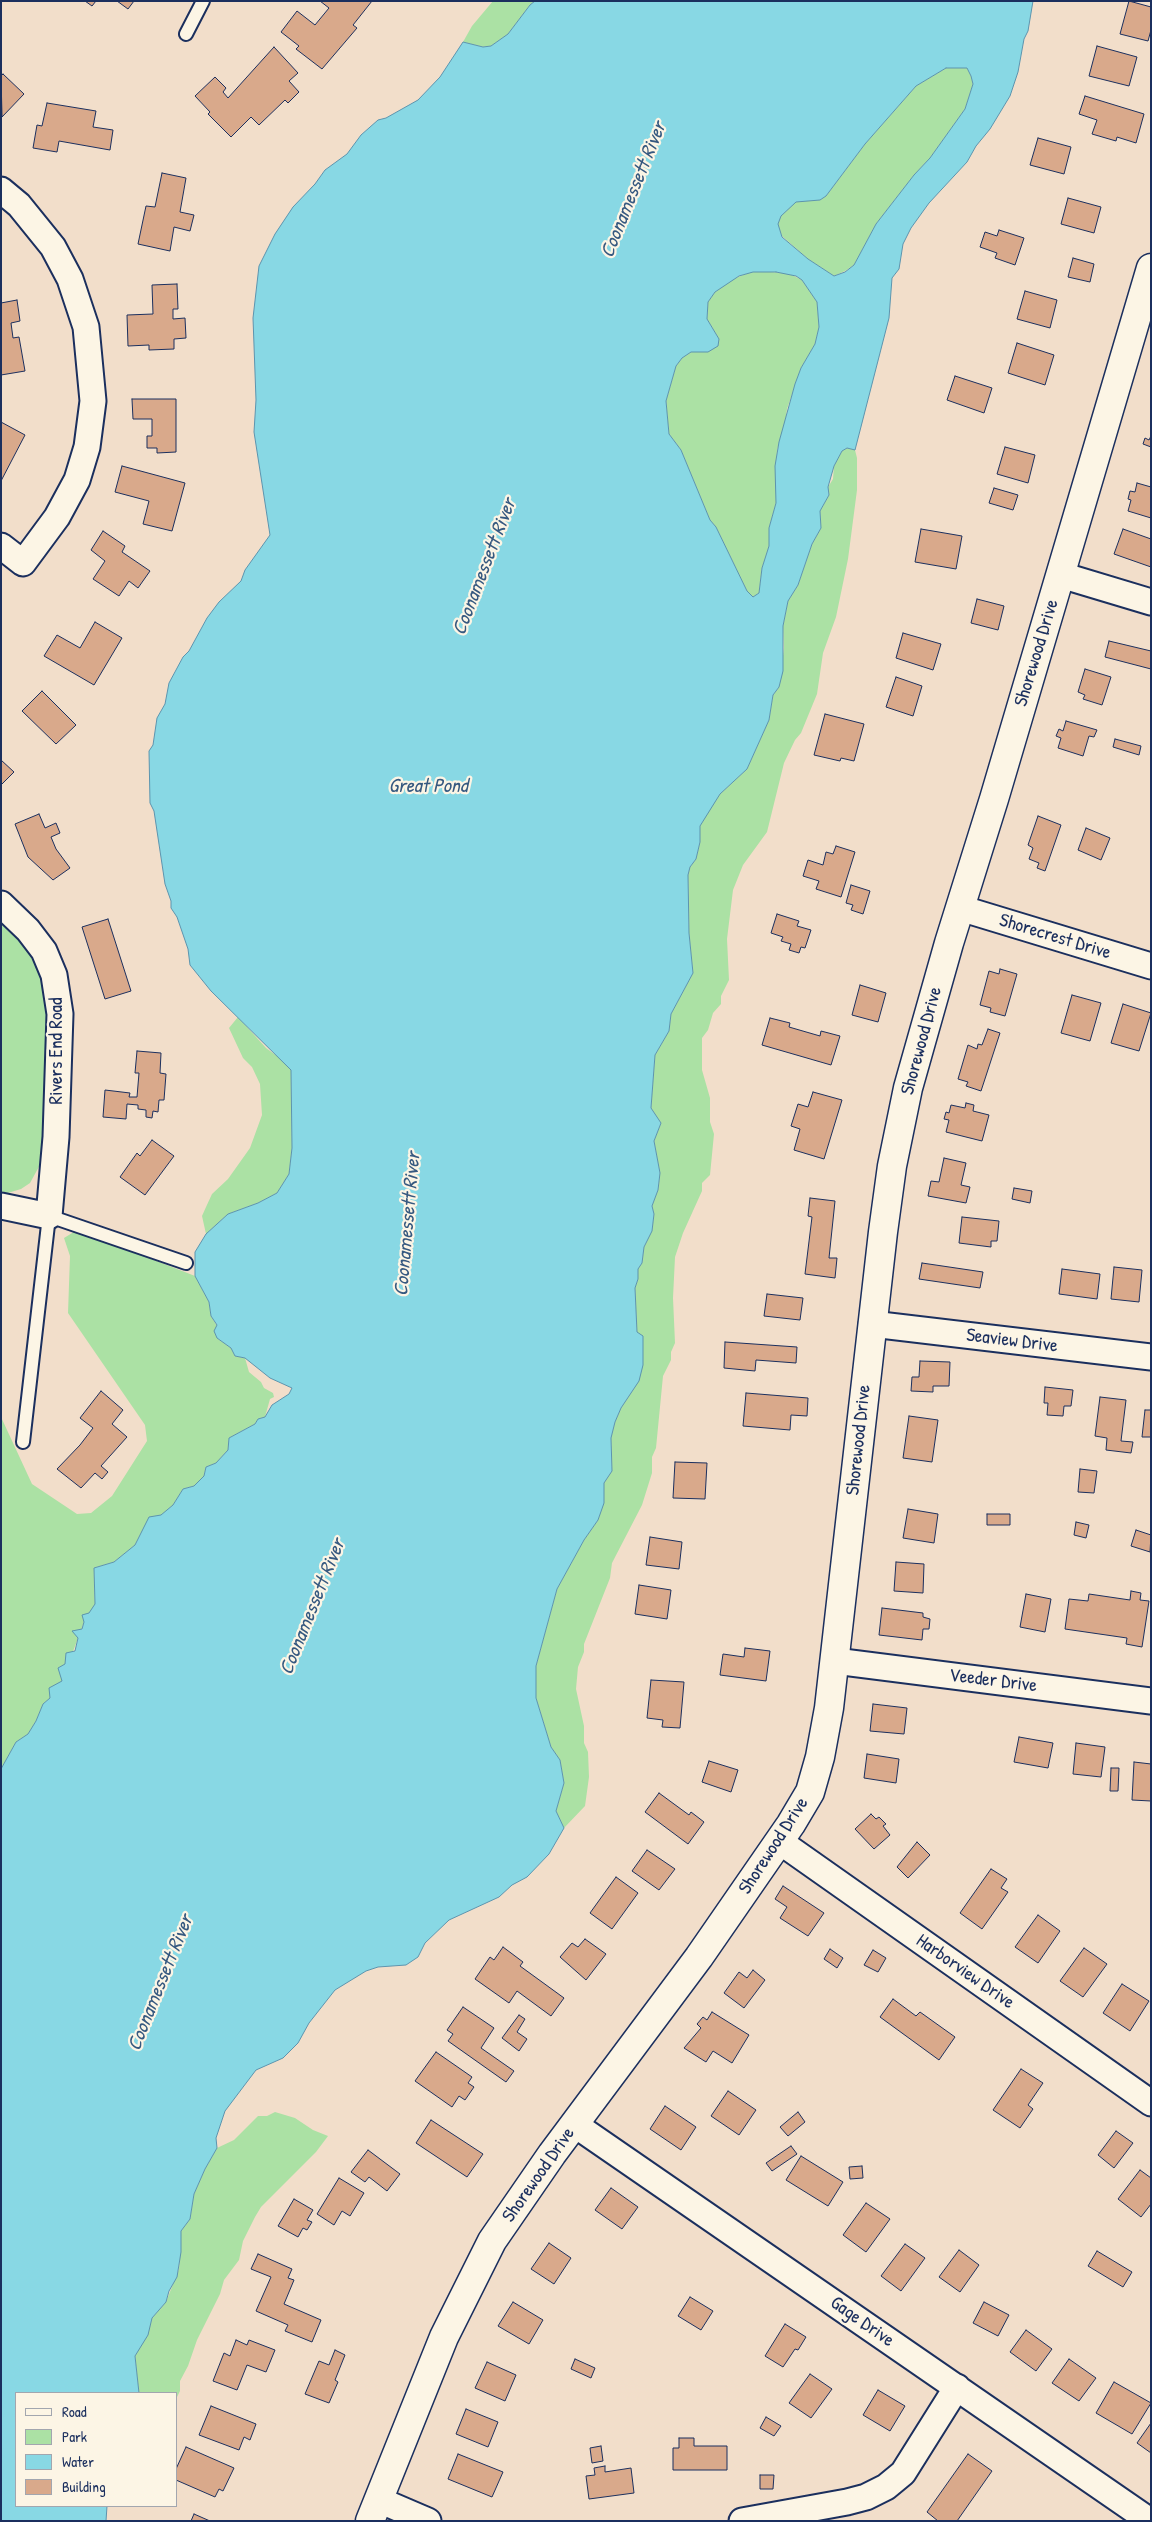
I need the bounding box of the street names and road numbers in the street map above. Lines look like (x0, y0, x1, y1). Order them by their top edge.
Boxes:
street label: Shorewood Drive (1010, 597, 1064, 709)
street label: Shorecrest Drive (996, 909, 1114, 965)
street label: Shorewood Drive (897, 984, 947, 1098)
street label: Rivers End Road (46, 998, 68, 1104)
street label: Seaview Drive (965, 1324, 1059, 1358)
street label: Shorewood Drive (842, 1384, 876, 1496)
street label: Veeder Drive (948, 1664, 1038, 1698)
street label: Shorewood Drive (734, 1793, 814, 1899)
street label: Harborview Drive (911, 1930, 1019, 2014)
street label: Shorewood Drive (498, 2123, 580, 2227)
street label: Gage Drive (826, 2292, 898, 2352)

